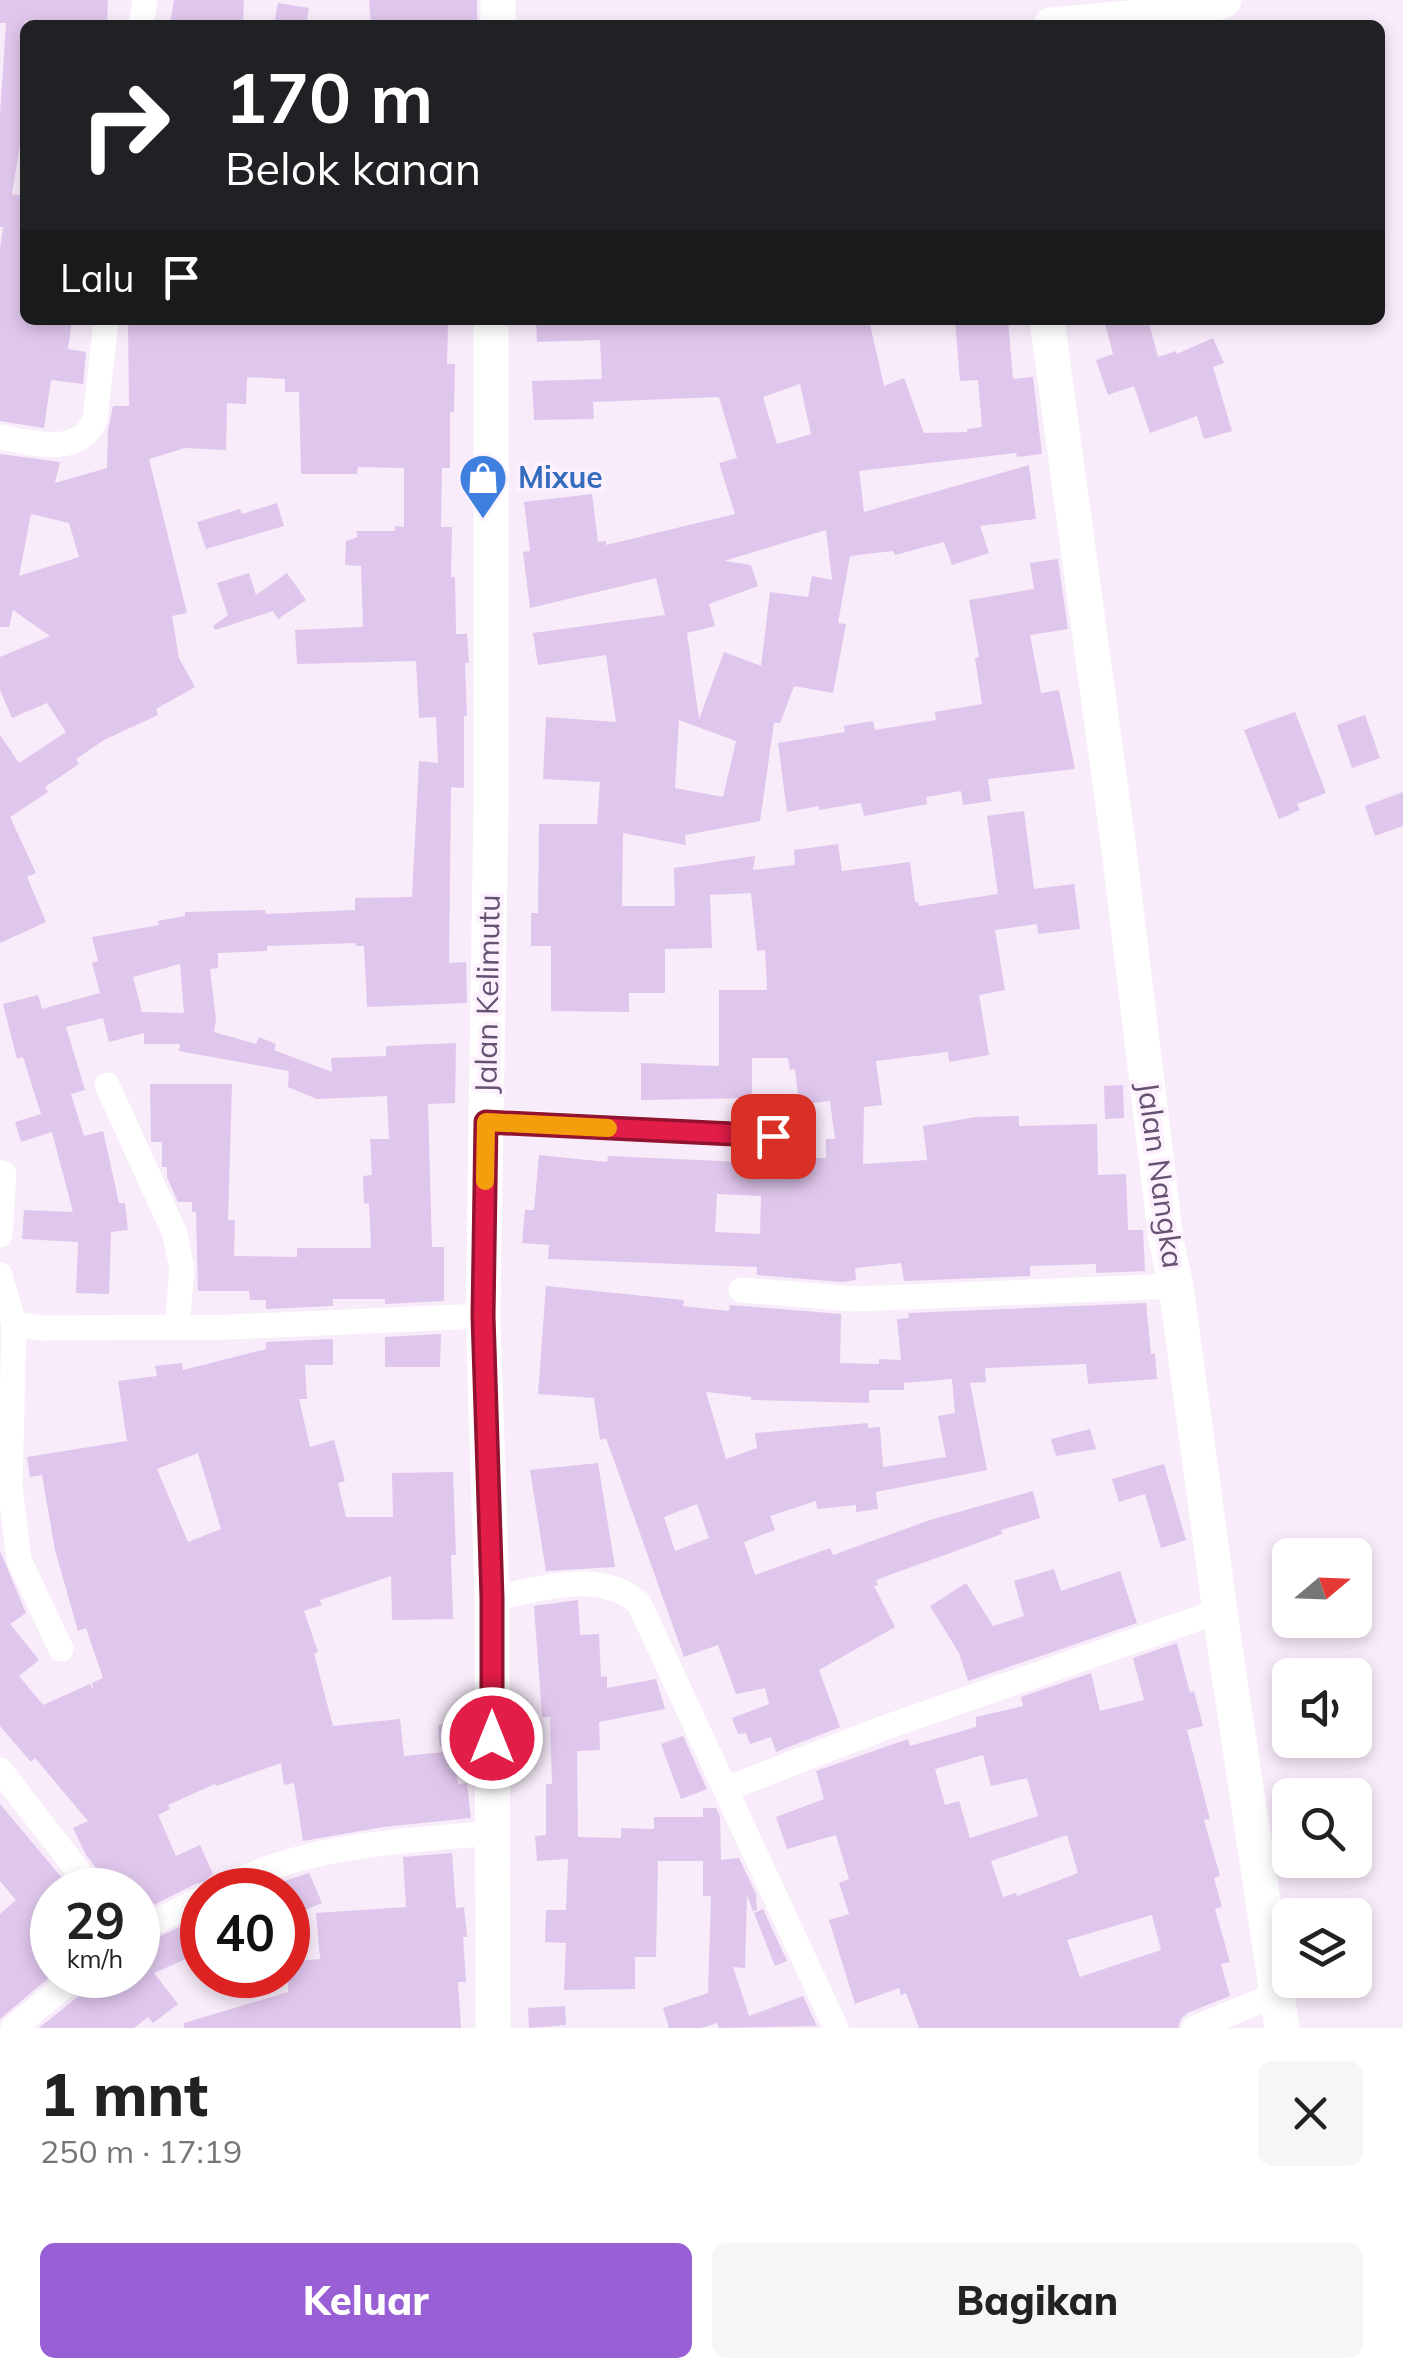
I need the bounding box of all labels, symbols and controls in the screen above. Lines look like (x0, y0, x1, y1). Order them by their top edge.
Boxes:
text: 170 m (225, 53, 433, 141)
icon: right (60, 60, 190, 190)
text: Belok kanan (225, 140, 481, 196)
icon: arrive (154, 250, 209, 305)
text: Lalu (60, 254, 134, 302)
shop icon: Mixue (457, 452, 509, 520)
place label: Mixue (518, 458, 603, 496)
street label: Jalan Kelimutu (466, 894, 508, 1094)
street label: Jalan Nangka (1129, 1079, 1193, 1270)
pin (731, 1094, 816, 1179)
icon: arrive (746, 1109, 801, 1164)
north arrow (1272, 1538, 1372, 1638)
map controls (1272, 1538, 1372, 1998)
button: sound (1272, 1658, 1372, 1758)
position arrow (440, 1686, 544, 1790)
button: search (1272, 1778, 1372, 1878)
speed limit sign: 40 (180, 1868, 310, 1998)
text: 29 (65, 1889, 125, 1952)
button: layers (1272, 1898, 1372, 1998)
text: km/h (67, 1943, 123, 1974)
text: 1 mnt (40, 2056, 208, 2131)
button: close (1258, 2061, 1363, 2166)
text: 250 m · 17:19 (40, 2131, 242, 2171)
button: Keluar (40, 2243, 692, 2358)
button: Bagikan (712, 2243, 1363, 2358)

